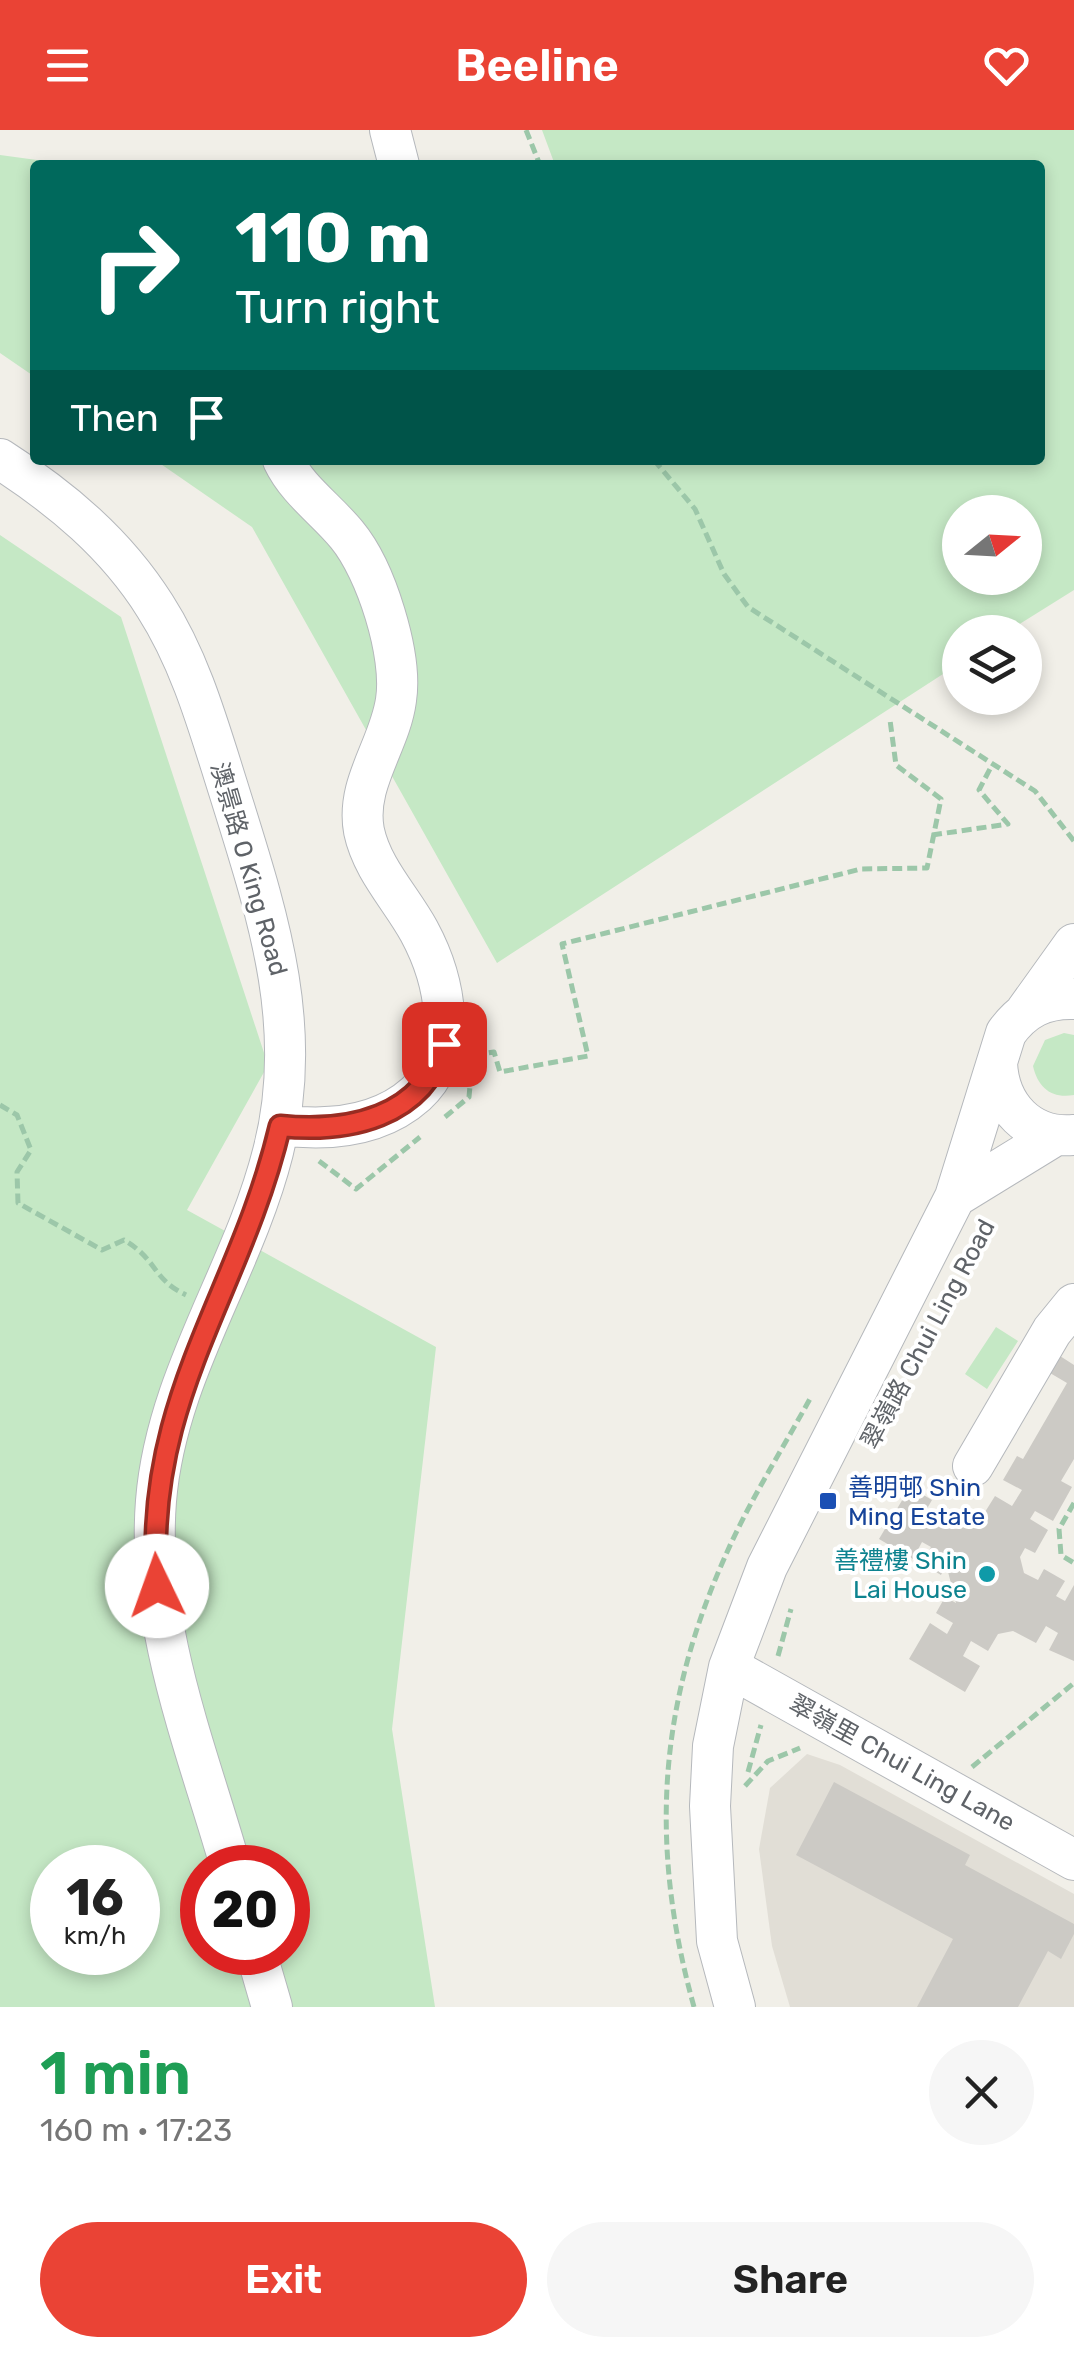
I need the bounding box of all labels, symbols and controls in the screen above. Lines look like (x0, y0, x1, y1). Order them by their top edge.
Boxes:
icon: menu (40, 38, 95, 93)
icon: heart (979, 38, 1034, 93)
text: Beeline (455, 39, 619, 92)
text: 110 m (235, 197, 431, 280)
icon: right (70, 200, 200, 330)
text: Turn right (235, 281, 439, 334)
icon: arrive (179, 390, 234, 445)
text: Then (70, 395, 159, 441)
north arrow (942, 495, 1042, 595)
map controls (942, 495, 1042, 715)
button: layers (942, 615, 1042, 715)
street label: 澳景路 O King Road (205, 759, 293, 979)
pin (402, 1002, 487, 1087)
icon: arrive (417, 1017, 472, 1072)
street label: 翠嶺路 Chui Ling Road (855, 1214, 1001, 1454)
place label: 善明邨 Shin Ming Estate (848, 1473, 985, 1531)
marker: 善明邨 Shin Ming Estate (817, 1490, 839, 1512)
position arrow (105, 1534, 209, 1638)
place label: 善禮樓 Shin Lai House (834, 1546, 967, 1604)
marker: 善禮樓 Shin Lai House (976, 1563, 998, 1585)
street label: 翠嶺里 Chui Ling Lane (784, 1689, 1020, 1837)
speed limit sign: 20 (180, 1845, 310, 1975)
text: 16 (66, 1868, 124, 1928)
text: km/h (64, 1921, 126, 1950)
text: 1 min (40, 2038, 191, 2109)
button: close (929, 2040, 1034, 2145)
text: 160 m · 17:23 (40, 2111, 232, 2149)
button: Exit (40, 2222, 527, 2337)
button: Share (547, 2222, 1034, 2337)

